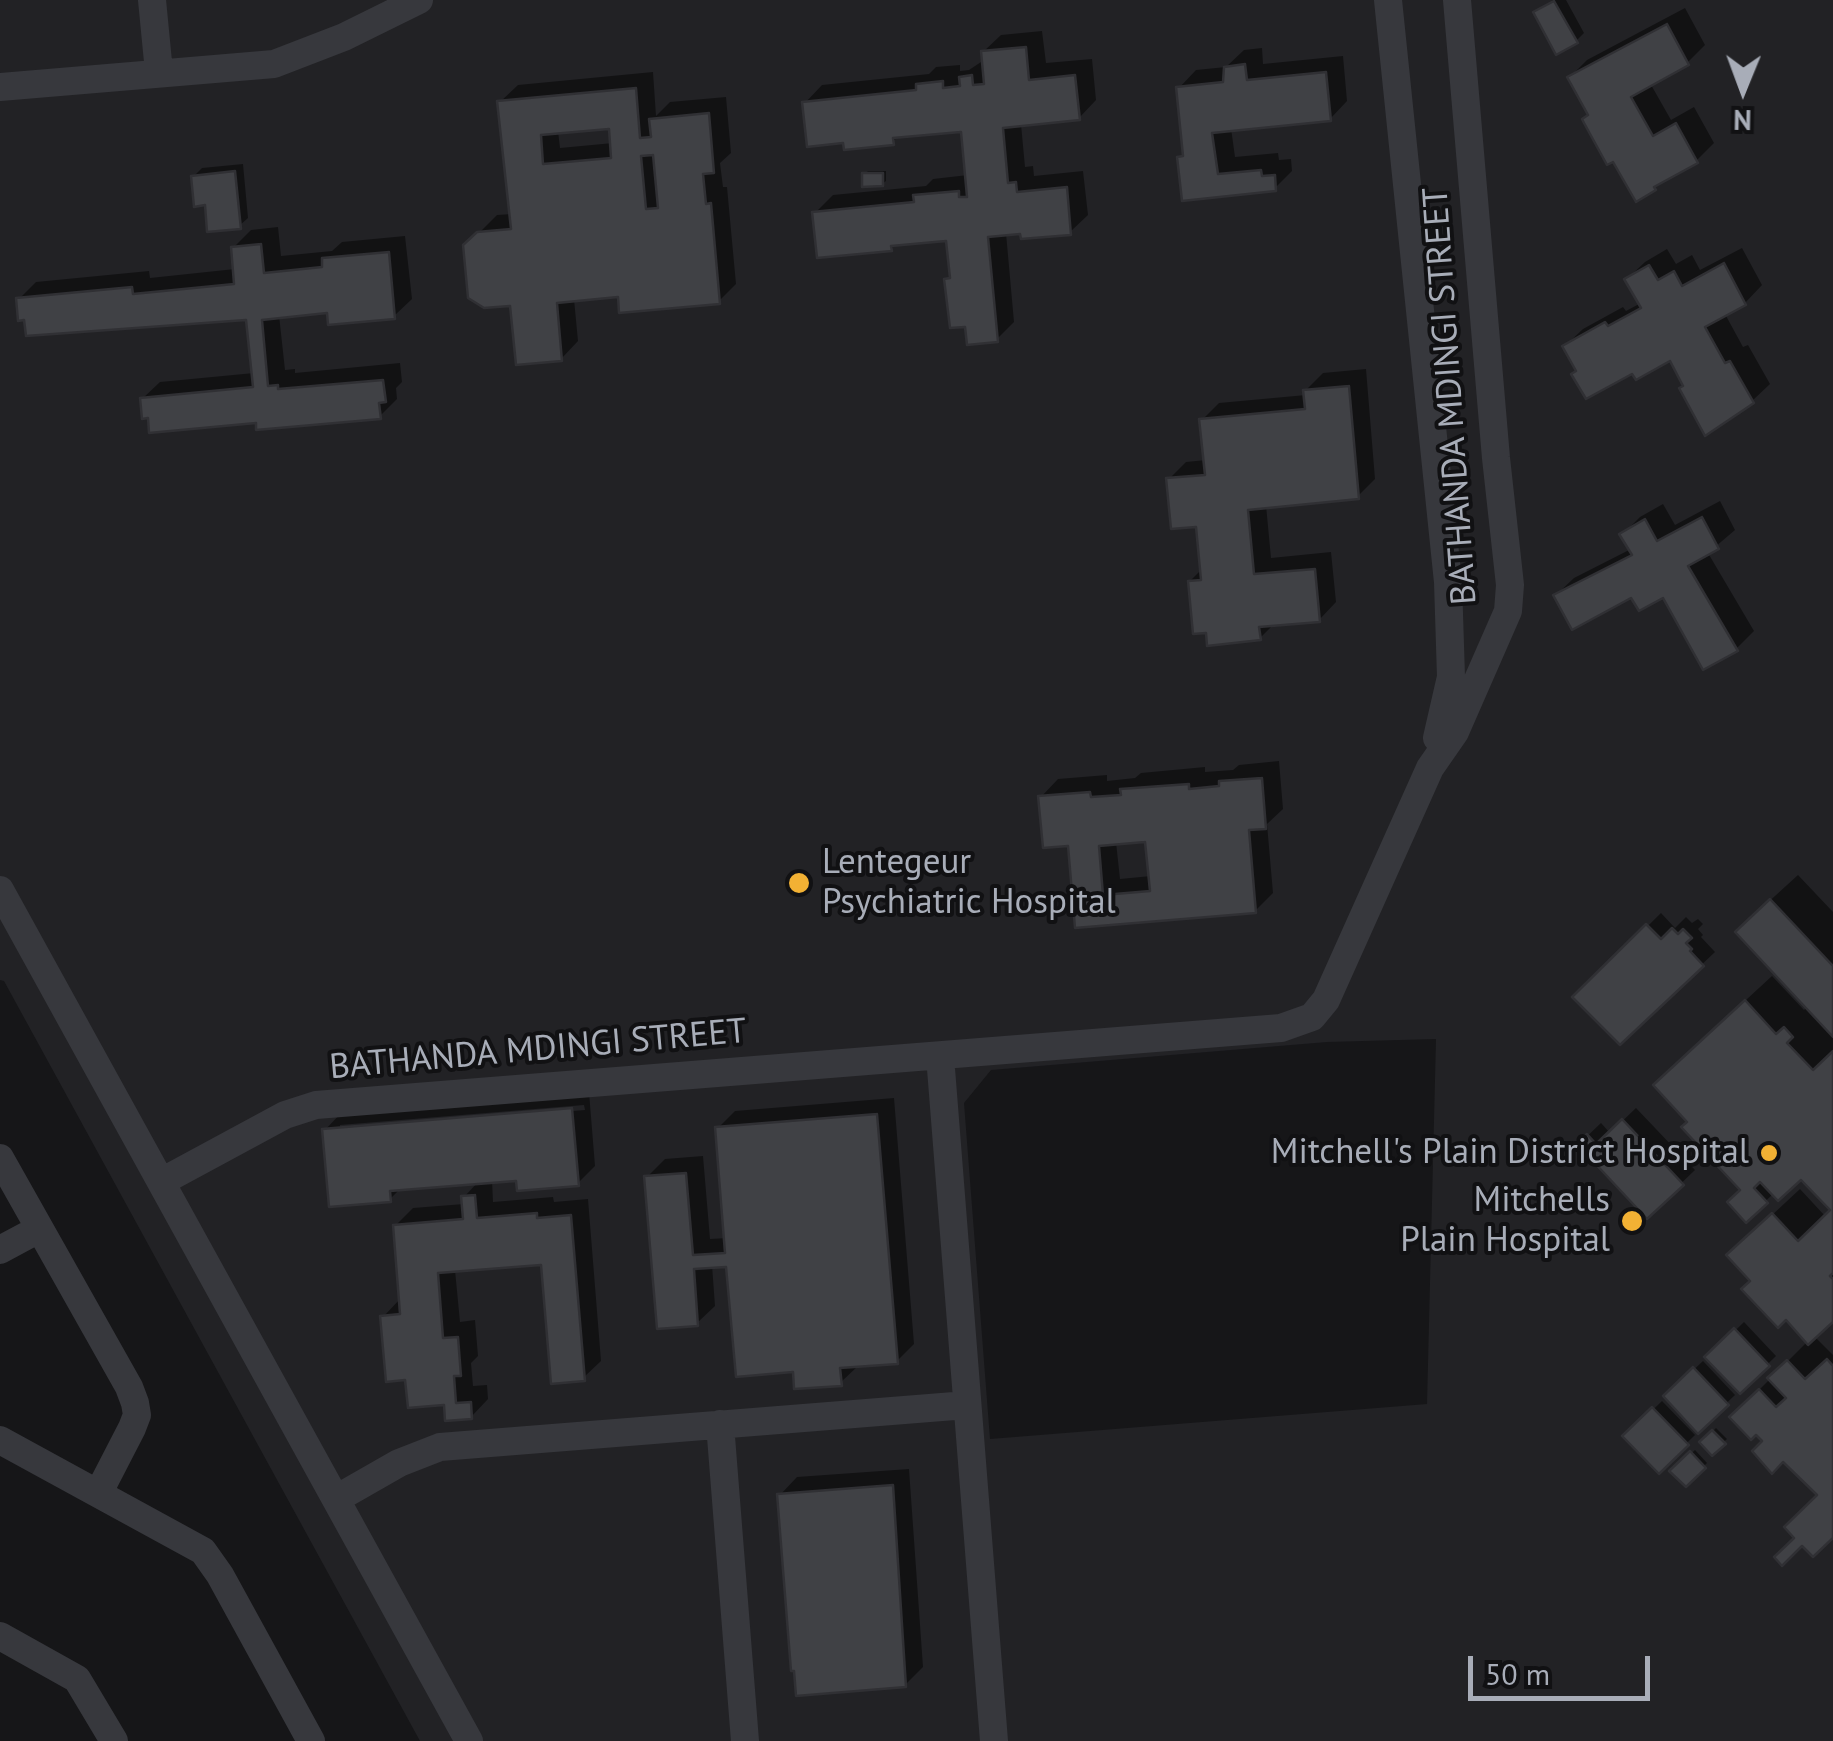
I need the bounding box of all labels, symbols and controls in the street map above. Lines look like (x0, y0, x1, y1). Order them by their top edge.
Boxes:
north arrow (1693, 40, 1793, 140)
text: N (1733, 102, 1752, 139)
street label: BATHANDA MDINGI STREET (1415, 186, 1487, 606)
place label: Lentegeur Psychiatric Hospital (822, 842, 1116, 924)
marker: Lentegeur Psychiatric Hospital (786, 870, 812, 896)
street label: BATHANDA MDINGI STREET (328, 1011, 748, 1089)
place label: Mitchell's Plain District Hospital (1271, 1132, 1749, 1174)
marker: Mitchell's Plain District Hospital (1758, 1142, 1780, 1164)
place label: Mitchells Plain Hospital (1400, 1180, 1610, 1262)
marker: Mitchells Plain Hospital (1619, 1208, 1645, 1234)
scale bar (1473, 1636, 1656, 1698)
text: 50 m (1485, 1654, 1550, 1693)

